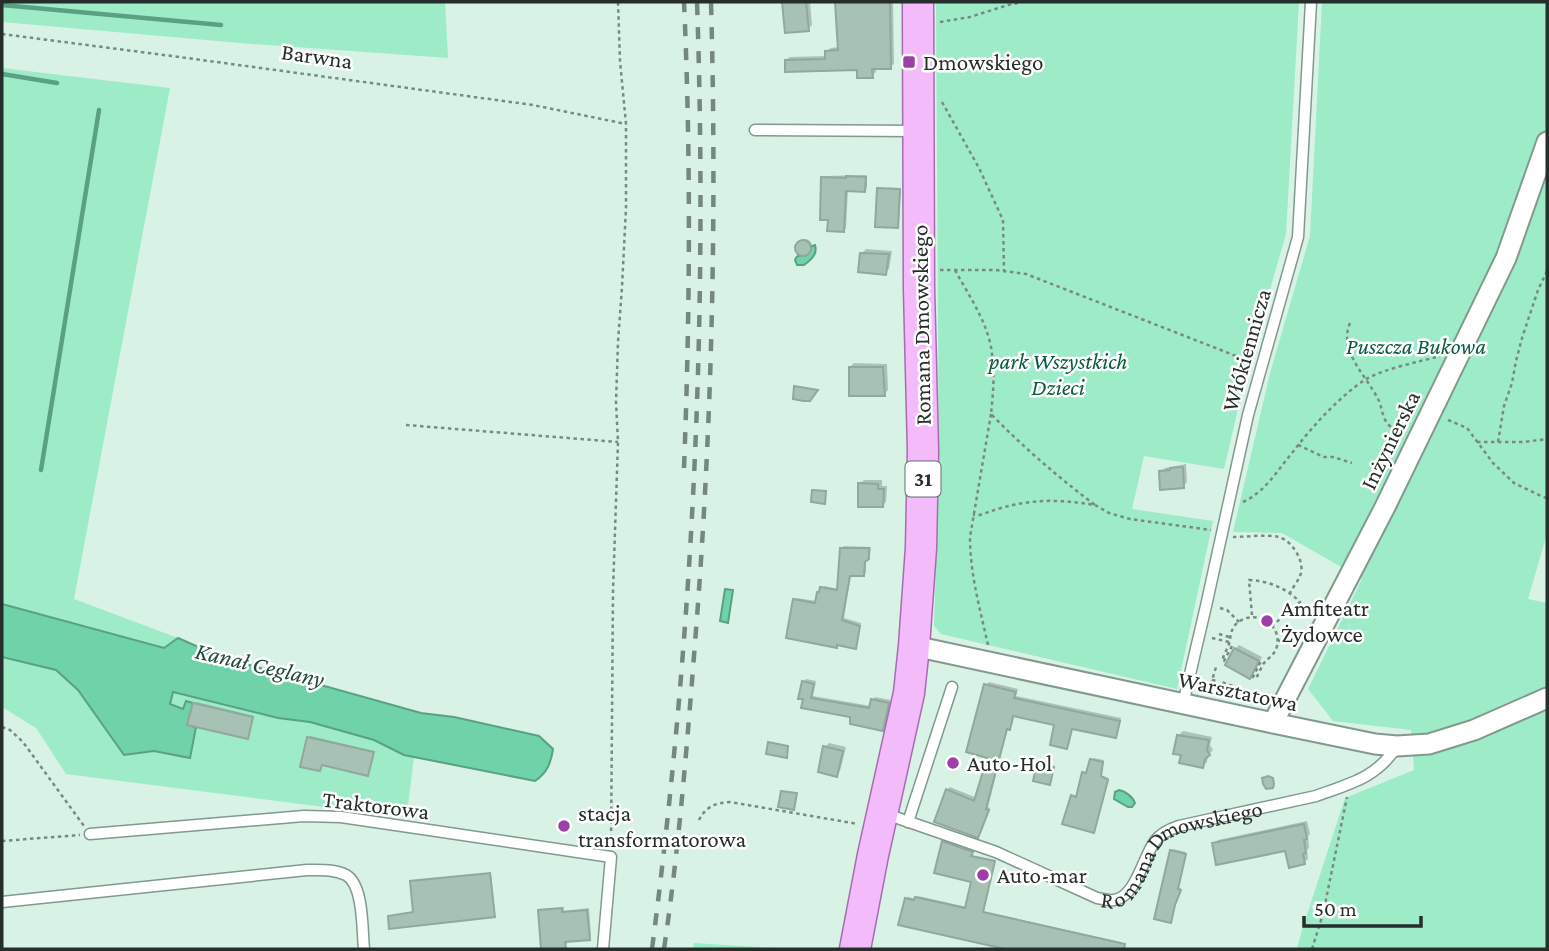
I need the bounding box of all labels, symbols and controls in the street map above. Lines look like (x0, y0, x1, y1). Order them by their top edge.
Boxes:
street label: Barwna (280, 38, 355, 74)
place label: Dmowskiego (923, 49, 1043, 75)
marker: Dmowskiego (901, 54, 917, 70)
street label: Romana Dmowskiego (906, 224, 936, 426)
street label: Włókiennicza (1216, 285, 1276, 414)
park label: Puszcza Bukowa (1346, 333, 1486, 359)
park label: park Wszystkich Dzieci (987, 348, 1127, 400)
street label: Inżynierska (1355, 386, 1425, 494)
road number: 31 (906, 462, 940, 496)
place label: Amfiteatr Żydowce (1281, 595, 1369, 647)
marker: Amfiteatr Żydowce (1259, 613, 1275, 629)
water label: Kanał Ceglany (193, 637, 327, 692)
street label: Warsztatowa (1176, 666, 1301, 716)
place label: Auto-Hol (967, 750, 1052, 776)
marker: Auto-Hol (945, 755, 961, 771)
street label: Traktorowa (321, 786, 431, 824)
street label: Romana Dmowskiego (1099, 795, 1265, 914)
place label: stacja transformatorowa (578, 800, 746, 852)
marker: stacja transformatorowa (556, 818, 572, 834)
place label: Auto-mar (997, 862, 1087, 888)
marker: Auto-mar (975, 867, 991, 883)
scale bar (1304, 884, 1421, 928)
text: 50 m (1314, 897, 1357, 921)

